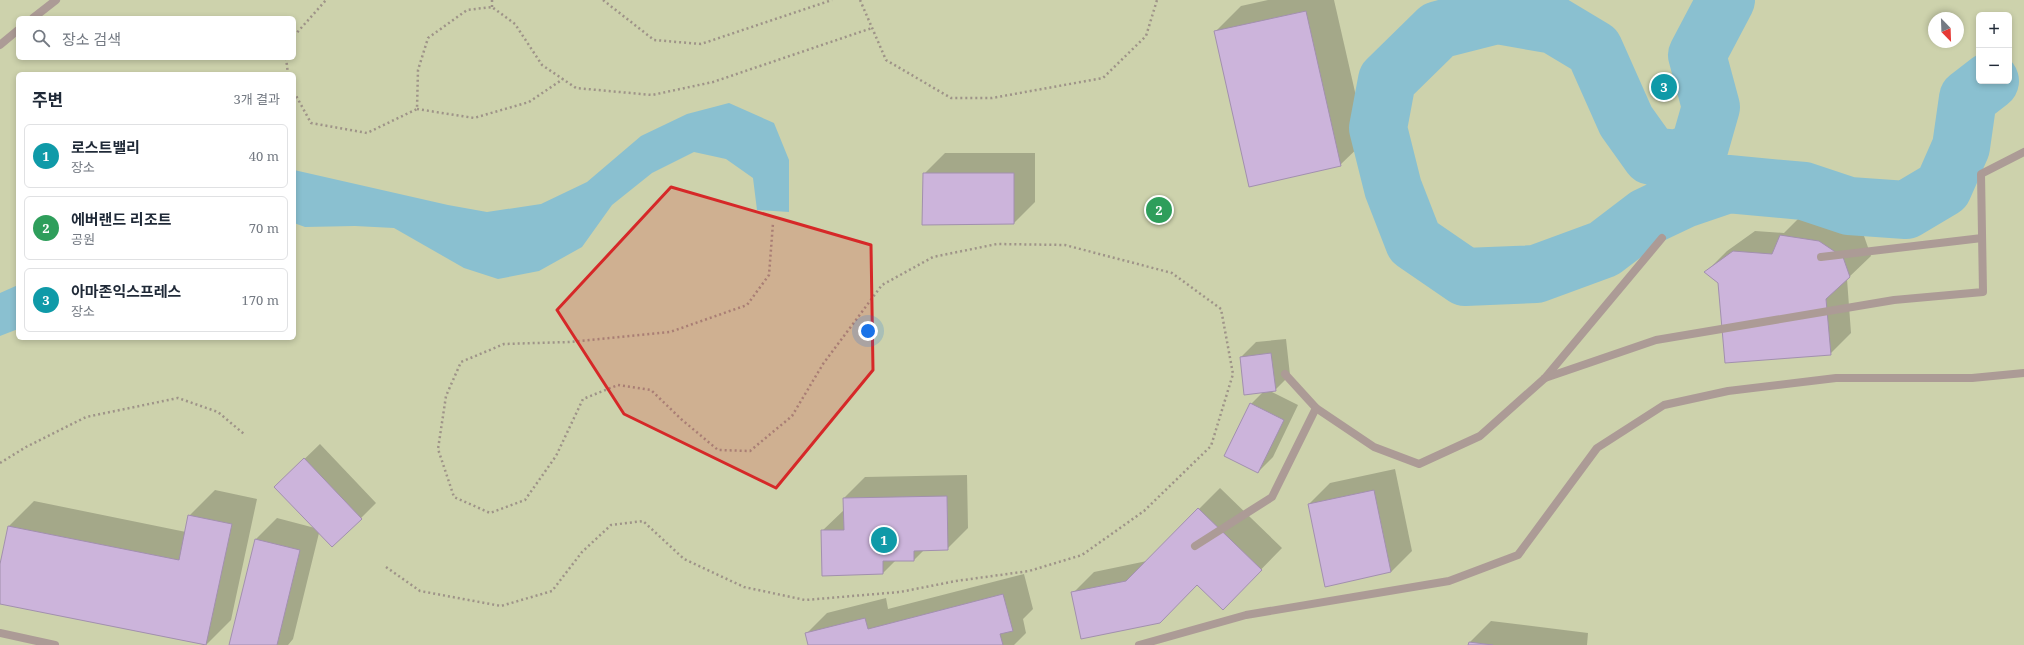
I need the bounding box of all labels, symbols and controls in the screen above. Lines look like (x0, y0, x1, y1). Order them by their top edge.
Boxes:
north arrow (1928, 12, 1964, 48)
map controls (1976, 12, 2012, 84)
button: + (1976, 12, 2012, 48)
search box (16, 16, 296, 60)
icon: search (30, 27, 52, 49)
text: 장소 검색 (62, 29, 121, 49)
button: − (1976, 48, 2012, 84)
pin: 3 (1651, 72, 1677, 102)
text: 주변 (32, 88, 63, 111)
text: 3개 결과 (233, 90, 280, 108)
text: 로스트밸리 (71, 137, 140, 157)
text: 1 (42, 147, 50, 165)
text: 40 m (249, 147, 279, 165)
text: 장소 (71, 158, 95, 176)
pin: 2 (1146, 195, 1172, 225)
text: 에버랜드 리조트 (71, 209, 172, 229)
text: 2 (42, 219, 50, 237)
text: 70 m (249, 219, 279, 237)
text: 공원 (71, 230, 95, 248)
text: 아마존익스프레스 (71, 281, 181, 301)
text: 3 (42, 291, 50, 309)
text: 170 m (242, 291, 279, 309)
text: 장소 (71, 302, 95, 320)
your location (858, 321, 878, 341)
pin: 1 (871, 525, 897, 555)

